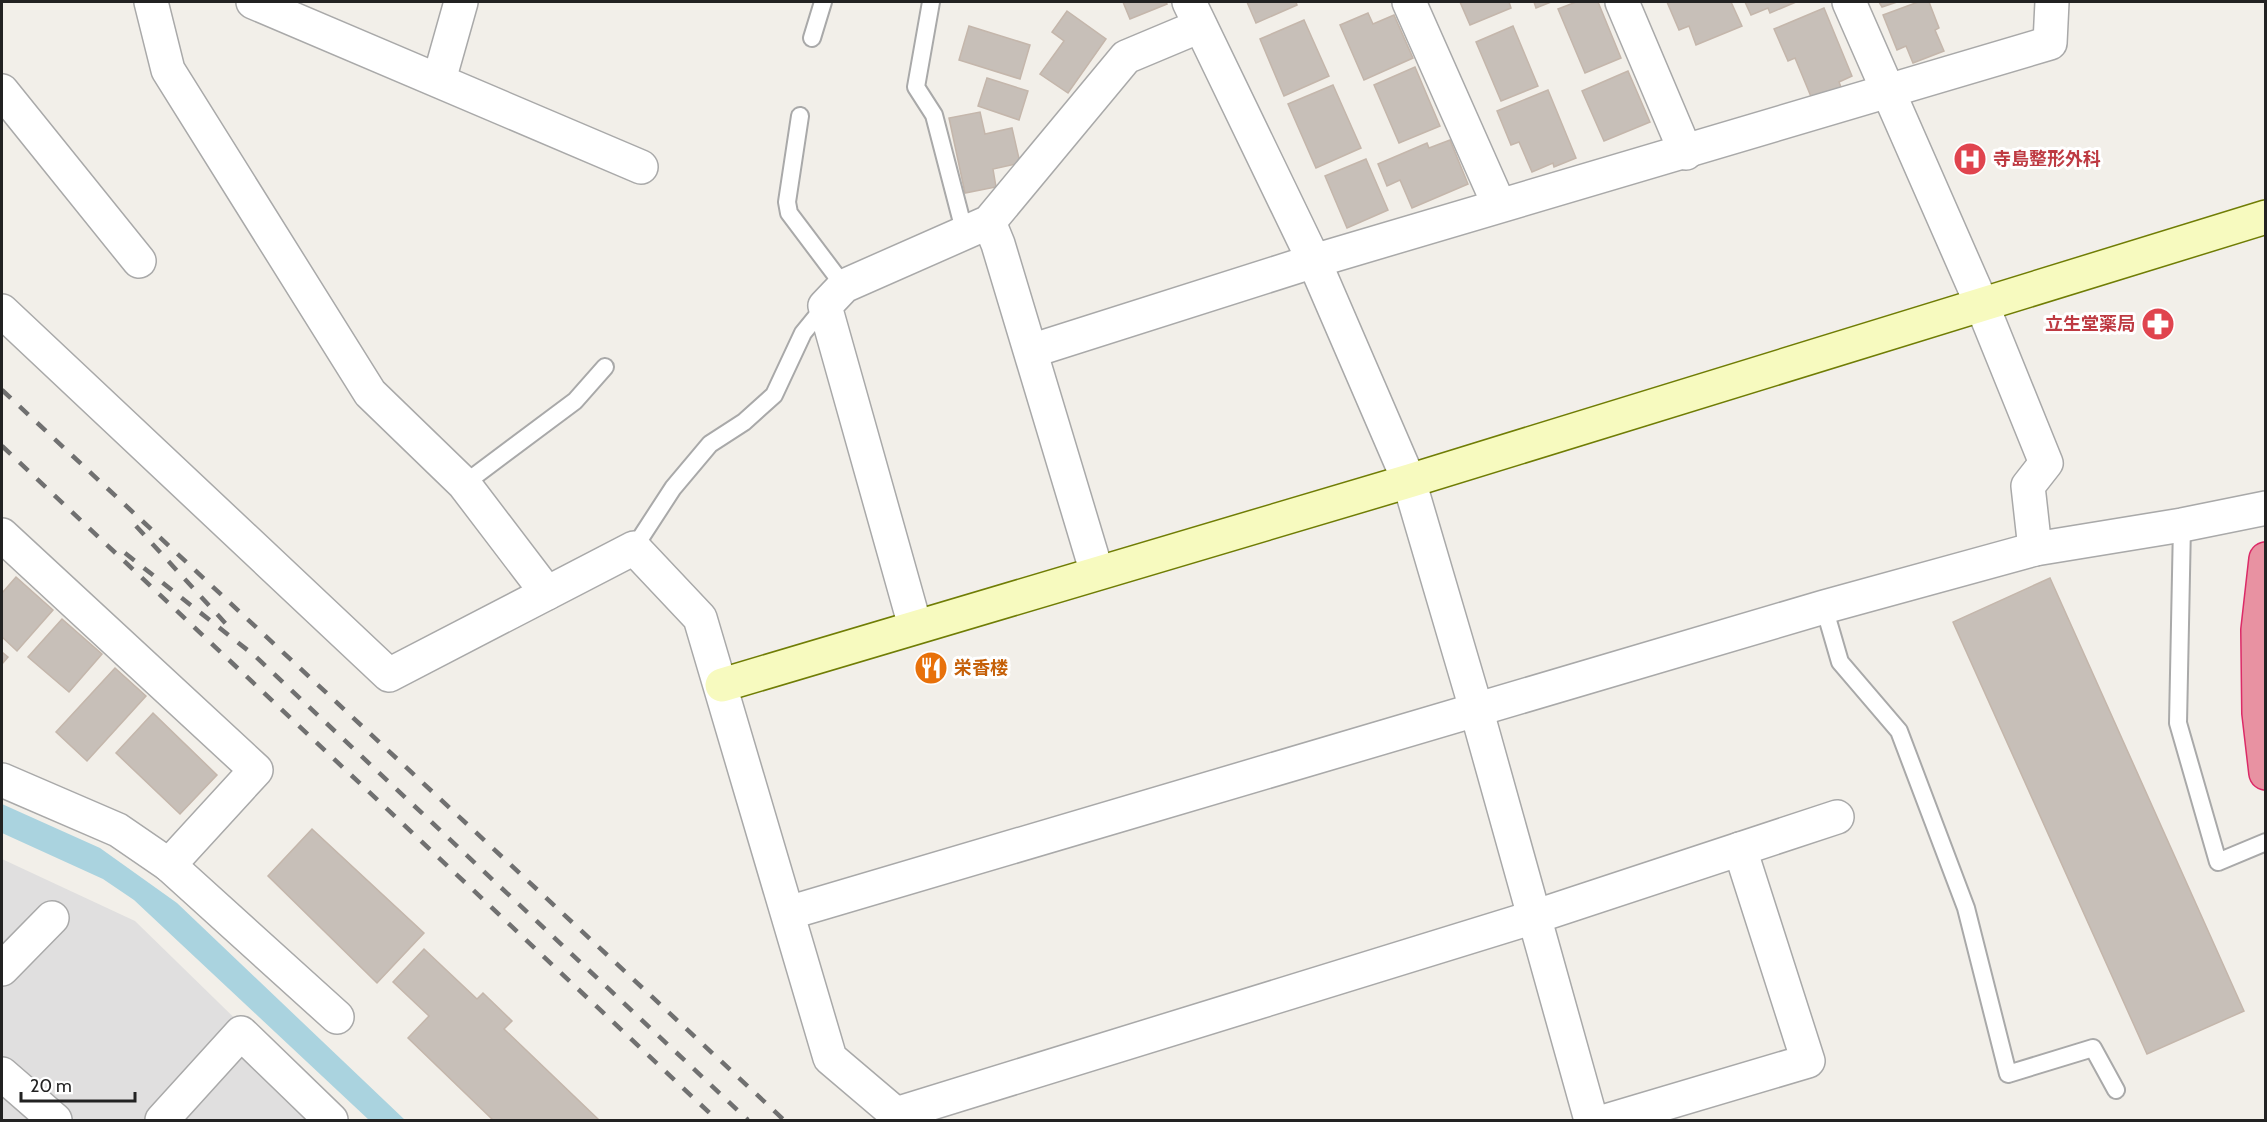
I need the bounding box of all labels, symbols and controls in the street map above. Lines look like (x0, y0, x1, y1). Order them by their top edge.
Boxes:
hospital icon: 寺島整形外科 (1952, 141, 1988, 177)
place label: 寺島整形外科 (1993, 148, 2101, 170)
pharmacy icon: 立生堂薬局 (2140, 306, 2176, 342)
place label: 立生堂薬局 (2045, 313, 2135, 335)
restaurant icon: 栄香楼 (913, 650, 949, 686)
place label: 栄香楼 (954, 657, 1008, 679)
scale bar (21, 1065, 135, 1103)
text: 20 m (30, 1075, 72, 1097)

